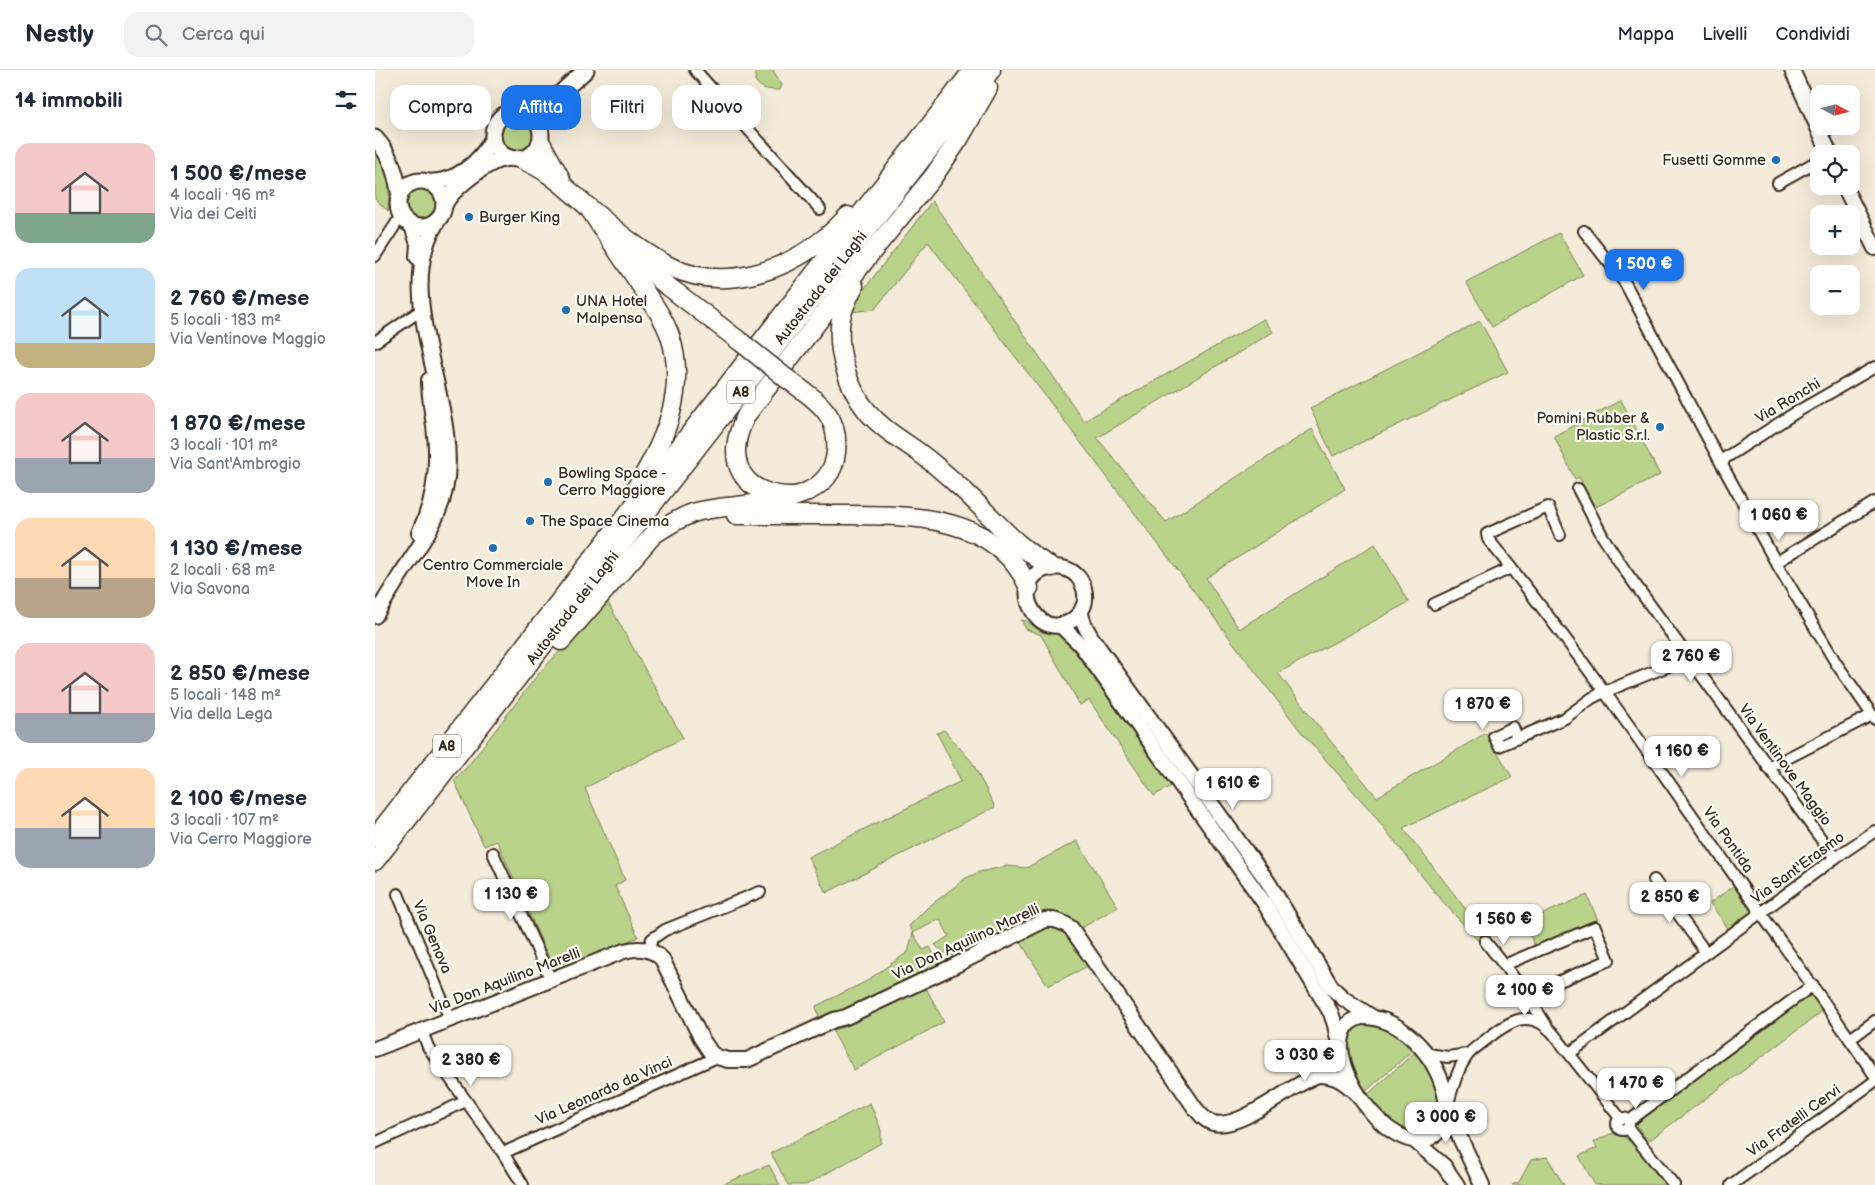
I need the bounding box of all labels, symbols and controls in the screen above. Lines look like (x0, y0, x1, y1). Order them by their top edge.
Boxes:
search box (124, 12, 474, 57)
text: Nestly (25, 20, 94, 49)
icon: search (142, 21, 170, 49)
text: Cerca qui (182, 23, 265, 46)
text: Mappa (1617, 24, 1674, 45)
text: Livelli (1702, 24, 1748, 45)
text: Condividi (1776, 24, 1850, 45)
chip: Compra (390, 85, 491, 130)
chip: Affitta (501, 85, 581, 130)
chip: Filtri (591, 85, 662, 130)
chip: Nuovo (672, 85, 761, 130)
north arrow (1810, 85, 1860, 135)
map controls (1810, 85, 1860, 315)
icon: filters (332, 86, 360, 114)
text: 14 immobili (15, 88, 123, 113)
button: locate (1810, 145, 1860, 195)
place label: Fusetti Gomme (1662, 151, 1766, 170)
marker: Fusetti Gomme (1770, 154, 1782, 166)
text: 1 500 €/mese (170, 161, 307, 186)
icon: home (55, 163, 115, 223)
text: 4 locali · 96 m² (170, 186, 275, 205)
text: Via dei Celti (170, 205, 257, 224)
button: + (1810, 205, 1860, 255)
place label: Burger King (479, 208, 560, 227)
marker: Burger King (463, 211, 475, 223)
street label: Autostrada dei Laghi (771, 227, 871, 349)
pin: 1 500 € (1598, 248, 1690, 291)
text: 1 500 € (1616, 255, 1672, 274)
button: − (1810, 265, 1860, 315)
text: 2 760 €/mese (170, 286, 309, 311)
icon: home (55, 288, 115, 348)
place label: UNA Hotel Malpensa (576, 292, 647, 328)
marker: UNA Hotel Malpensa (560, 304, 572, 316)
text: 5 locali · 183 m² (170, 311, 281, 330)
text: Via Ventinove Maggio (170, 330, 326, 349)
street label: Via Ronchi (1752, 374, 1824, 428)
road number: A8 (727, 381, 755, 404)
place label: Pomini Rubber & Plastic S.r.l. (1536, 409, 1650, 445)
text: 1 870 €/mese (170, 411, 306, 436)
icon: home (55, 413, 115, 473)
marker: Pomini Rubber & Plastic S.r.l. (1654, 421, 1666, 433)
text: 3 locali · 101 m² (170, 436, 278, 455)
text: Via Sant'Ambrogio (170, 455, 301, 474)
place label: Bowling Space - Cerro Maggiore (558, 464, 667, 500)
marker: Bowling Space - Cerro Maggiore (542, 476, 554, 488)
pin: 1 060 € (1733, 500, 1825, 542)
text: 1 060 € (1750, 506, 1808, 525)
place label: The Space Cinema (540, 512, 669, 531)
marker: The Space Cinema (524, 515, 536, 527)
text: 1 130 €/mese (170, 536, 302, 561)
icon: home (55, 538, 115, 598)
marker: Centro Commerciale Move In (487, 542, 499, 554)
street label: Autostrada dei Laghi (523, 547, 623, 669)
place label: Centro Commerciale Move In (423, 556, 563, 592)
text: 2 locali · 68 m² (170, 561, 275, 580)
text: Via Savona (170, 580, 250, 599)
pin: 2 760 € (1645, 640, 1737, 683)
text: 2 760 € (1662, 647, 1720, 666)
text: 2 850 €/mese (170, 661, 310, 686)
icon: home (55, 663, 115, 723)
text: 5 locali · 148 m² (170, 686, 281, 705)
pin: 1 870 € (1437, 688, 1529, 731)
text: 1 870 € (1455, 695, 1511, 714)
street label: Via Ventinove Maggio (1734, 700, 1836, 830)
text: Via della Lega (170, 705, 273, 724)
road number: A8 (433, 734, 461, 758)
pin: 1 160 € (1636, 736, 1728, 778)
text: 1 160 € (1655, 742, 1709, 761)
pin: 1 610 € (1187, 768, 1279, 810)
text: 1 610 € (1206, 774, 1260, 793)
text: 2 100 €/mese (170, 786, 307, 811)
icon: home (55, 788, 115, 848)
street label: Via Pontida (1698, 803, 1758, 877)
text: 3 locali · 107 m² (170, 811, 279, 830)
street label: Via Sant'Erasmo (1748, 828, 1848, 908)
text: Via Cerro Maggiore (170, 830, 312, 849)
pin: 1 130 € (465, 878, 557, 921)
pin: 2 850 € (1624, 882, 1716, 924)
text: 1 130 € (484, 885, 538, 904)
text: 2 850 € (1640, 888, 1700, 907)
street label: Via Genova (408, 897, 456, 977)
street label: Via Don Aquilino Marelli (889, 900, 1043, 984)
pin: 1 560 € (1458, 904, 1550, 946)
text: 1 560 € (1476, 910, 1532, 929)
street label: Via Don Aquilino Marelli (427, 943, 583, 1019)
pin: 2 100 € (1479, 974, 1571, 1017)
text: 2 100 € (1497, 981, 1553, 1000)
pin: 3 030 € (1259, 1040, 1351, 1082)
pin: 2 380 € (425, 1044, 517, 1087)
text: 3 030 € (1275, 1046, 1335, 1065)
text: 2 380 € (441, 1051, 501, 1070)
street label: Via Leonardo da Vinci (533, 1052, 675, 1130)
pin: 1 470 € (1590, 1068, 1682, 1110)
text: 1 470 € (1608, 1074, 1664, 1093)
street label: Via Fratelli Cervi (1744, 1081, 1844, 1161)
pin: 3 000 € (1400, 1102, 1492, 1144)
text: 3 000 € (1416, 1108, 1476, 1127)

